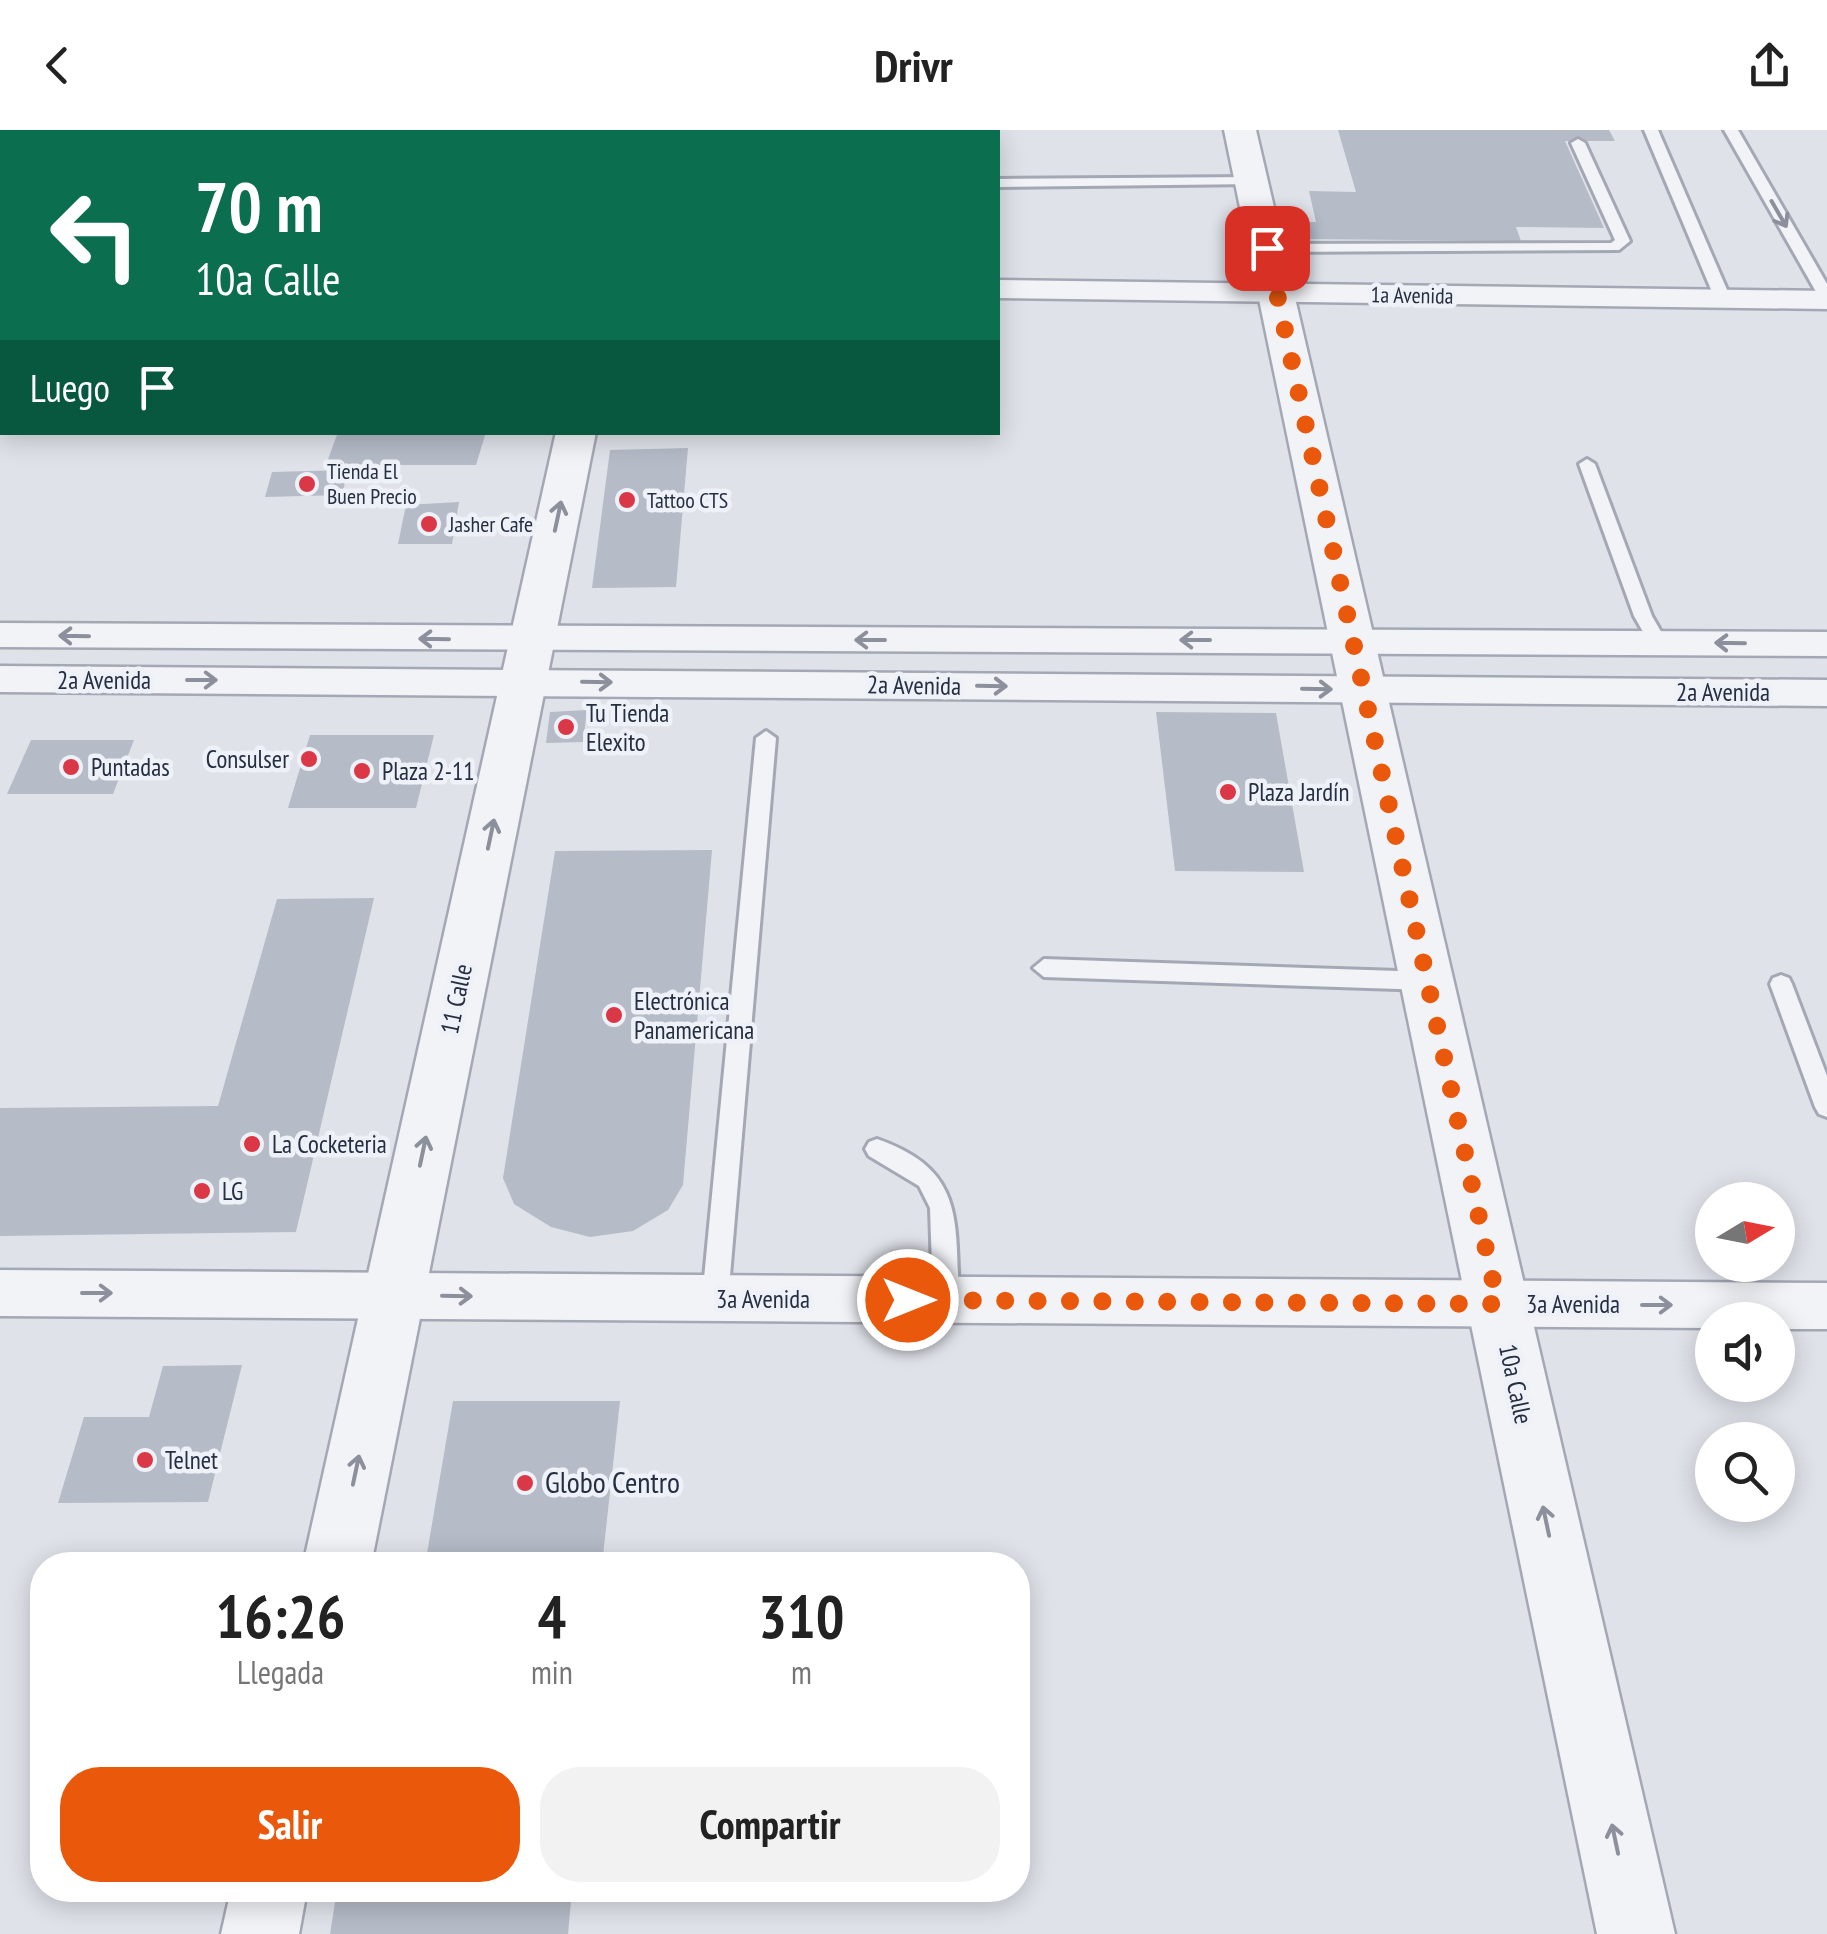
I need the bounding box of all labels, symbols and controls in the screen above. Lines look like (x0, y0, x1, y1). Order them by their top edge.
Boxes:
text: Drivr (874, 36, 953, 94)
icon: back (30, 38, 85, 93)
icon: share (1742, 38, 1797, 93)
text: 70 m (195, 161, 323, 251)
icon: left (30, 170, 160, 300)
one-way arrow (1769, 199, 1789, 228)
pin (1225, 206, 1310, 291)
icon: arrive (1240, 221, 1295, 276)
text: 10a Calle (195, 249, 341, 307)
street label: 1a Avenida (1370, 280, 1454, 310)
icon: arrive (130, 360, 185, 415)
text: Luego (30, 363, 110, 412)
place label: Tienda El Buen Precio (327, 457, 417, 510)
marker: Tienda El Buen Precio (296, 473, 318, 495)
place label: Tattoo CTS (647, 486, 728, 514)
marker: Tattoo CTS (616, 489, 638, 511)
one-way arrow (550, 501, 569, 533)
place label: Jasher Cafe (448, 510, 533, 538)
marker: Jasher Cafe (418, 513, 440, 535)
one-way arrow (59, 626, 91, 645)
one-way arrow (419, 630, 452, 648)
one-way arrow (854, 630, 886, 650)
one-way arrow (1179, 630, 1212, 650)
one-way arrow (1714, 634, 1746, 652)
street label: 2a Avenida (57, 664, 151, 696)
street label: 2a Avenida (867, 668, 961, 702)
one-way arrow (186, 670, 218, 690)
one-way arrow (580, 672, 613, 692)
one-way arrow (976, 676, 1008, 696)
street label: 2a Avenida (1676, 676, 1770, 708)
one-way arrow (1301, 679, 1333, 698)
place label: Tu Tienda Elexito (586, 697, 669, 758)
marker: Tu Tienda Elexito (555, 716, 577, 738)
place label: Consulser (206, 743, 289, 775)
marker: Consulser (298, 748, 320, 770)
place label: Puntadas (91, 751, 170, 783)
place label: Plaza 2-11 (382, 755, 474, 787)
marker: Puntadas (60, 756, 82, 778)
marker: Plaza 2-11 (351, 760, 373, 782)
place label: Plaza Jardín (1248, 776, 1350, 808)
marker: Plaza Jardín (1217, 781, 1239, 803)
one-way arrow (482, 818, 501, 850)
street label: 11 Calle (433, 961, 479, 1037)
place label: Electrónica Panamericana (634, 985, 754, 1046)
marker: Electrónica Panamericana (603, 1004, 625, 1026)
place label: La Cocketeria (272, 1128, 387, 1160)
marker: La Cocketeria (241, 1133, 263, 1155)
one-way arrow (415, 1136, 434, 1168)
place label: LG (222, 1175, 243, 1207)
marker: LG (191, 1180, 213, 1202)
north arrow (1695, 1182, 1795, 1282)
map controls (1695, 1182, 1795, 1522)
position arrow (856, 1248, 960, 1352)
street label: 3a Avenida (716, 1283, 810, 1315)
one-way arrow (80, 1284, 113, 1302)
one-way arrow (440, 1286, 473, 1306)
street label: 3a Avenida (1526, 1288, 1620, 1320)
one-way arrow (1640, 1296, 1673, 1314)
button: sound (1695, 1302, 1795, 1402)
street label: 10a Calle (1492, 1341, 1540, 1427)
button: search (1695, 1422, 1795, 1522)
place label: Telnet (165, 1444, 218, 1476)
marker: Telnet (134, 1449, 156, 1471)
one-way arrow (348, 1454, 367, 1486)
place label: Globo Centro (545, 1462, 680, 1501)
marker: Globo Centro (514, 1472, 536, 1494)
one-way arrow (1535, 1506, 1554, 1538)
text: 16:26 (216, 1577, 345, 1655)
text: 4 (538, 1577, 566, 1655)
text: 310 (758, 1577, 844, 1655)
text: Llegada (237, 1651, 324, 1693)
text: min (531, 1651, 573, 1693)
text: m (791, 1651, 812, 1693)
button: Salir (60, 1767, 520, 1882)
button: Compartir (540, 1767, 1000, 1882)
one-way arrow (1605, 1824, 1624, 1856)

